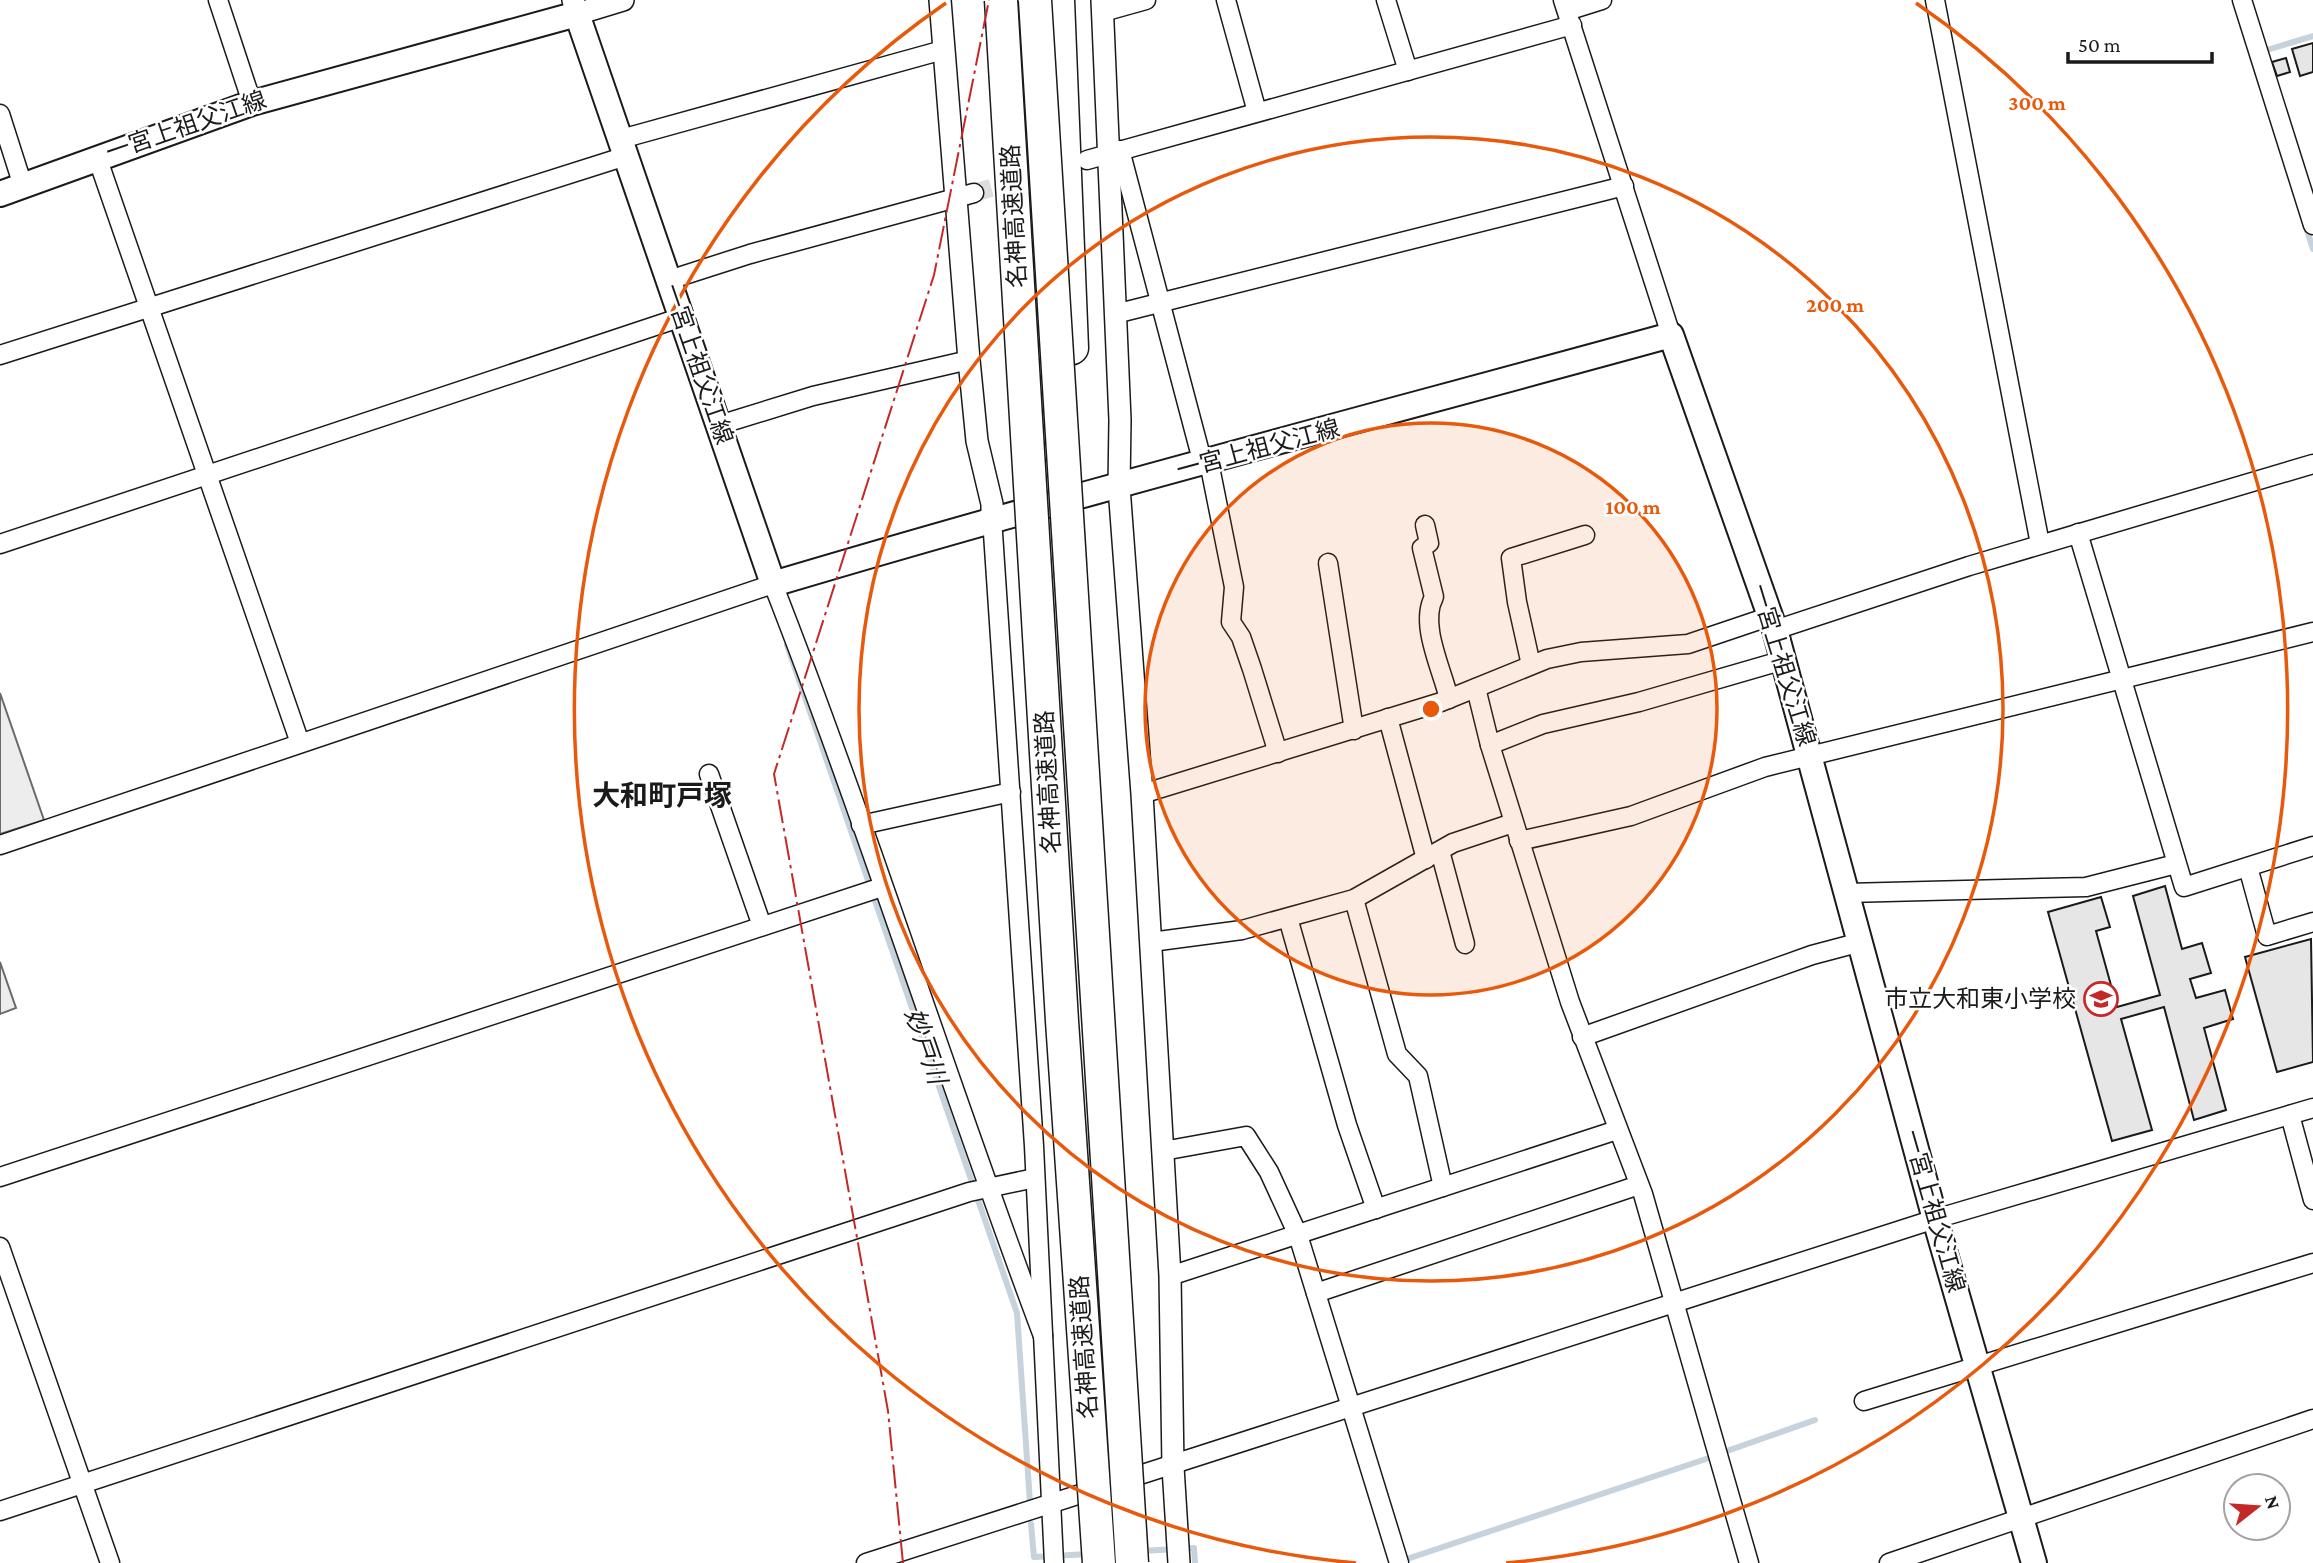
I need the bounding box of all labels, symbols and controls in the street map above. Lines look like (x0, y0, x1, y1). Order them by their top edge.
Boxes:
scale bar (2068, 21, 2212, 65)
text: 50 m (2078, 33, 2121, 57)
street label: 一宮上祖父江線 (102, 85, 270, 166)
text: 300 m (2008, 91, 2066, 115)
street label: 名神高速道路 (996, 143, 1031, 289)
street label: 一宮上祖父江線 (658, 280, 739, 448)
text: 200 m (1806, 293, 1864, 317)
street label: 一宮上祖父江線 (1173, 414, 1343, 483)
text: 100 m (1605, 495, 1661, 519)
street label: 一宮上祖父江線 (1746, 581, 1821, 749)
centre of rings (1419, 697, 1443, 721)
street label: 名神高速道路 (1030, 709, 1065, 855)
district label: 大和町戸塚 (592, 780, 732, 811)
school or university icon: 市立大和東小学校 (2082, 980, 2120, 1018)
place label: 市立大和東小学校 (1884, 985, 2076, 1012)
water label: 妙戸川 (899, 1005, 953, 1091)
street label: 一宮上祖父江線 (1898, 1126, 1971, 1295)
street label: 名神高速道路 (1065, 1274, 1102, 1420)
north arrow (2222, 1472, 2292, 1542)
text: N (2261, 1493, 2285, 1511)

